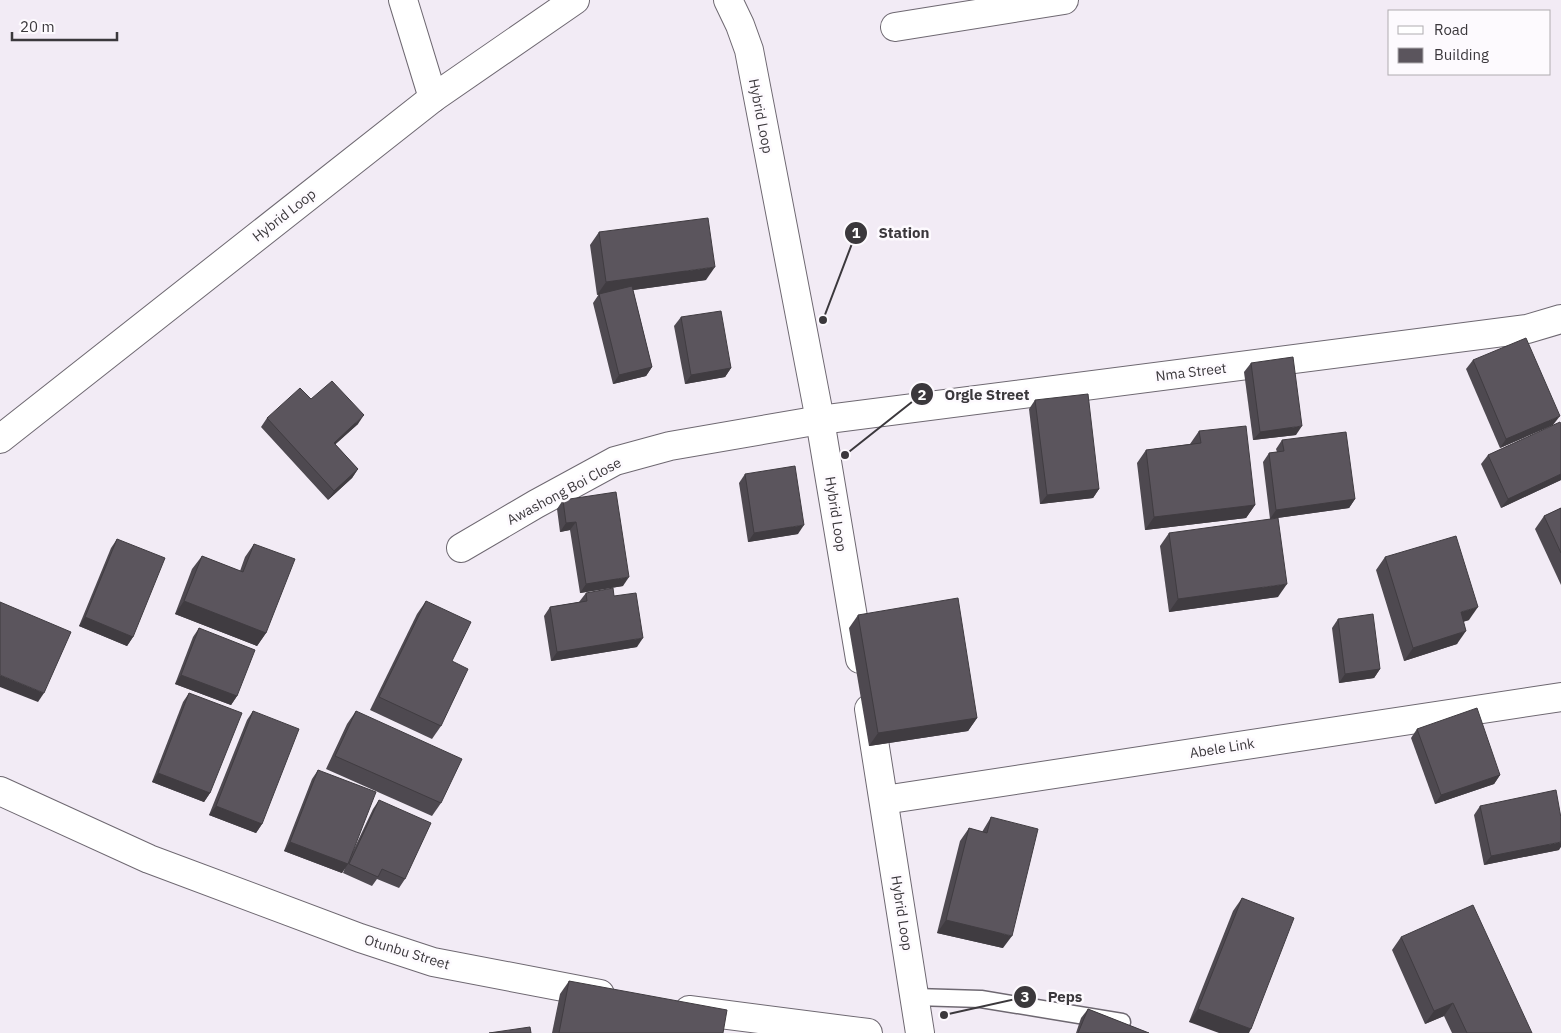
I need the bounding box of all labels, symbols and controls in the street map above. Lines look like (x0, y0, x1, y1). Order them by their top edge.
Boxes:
scale bar (12, 10, 118, 42)
legend (1388, 10, 1551, 75)
text: 20 m (20, 17, 55, 36)
text: Road (1434, 20, 1469, 39)
text: Building (1434, 45, 1489, 64)
street label: Hybrid Loop (745, 77, 777, 155)
street label: Hybrid Loop (249, 185, 319, 245)
callout: Station (844, 218, 939, 248)
text: 1 (851, 223, 861, 242)
text: Station (879, 223, 929, 242)
street label: Nma Street (1155, 359, 1228, 385)
callout: Orgle Street (910, 379, 1040, 409)
text: 2 (917, 385, 927, 404)
text: Orgle Street (945, 385, 1030, 404)
street label: Awashong Boi Close (504, 453, 624, 529)
street label: Hybrid Loop (821, 475, 851, 553)
street label: Abele Link (1188, 734, 1256, 762)
street label: Hybrid Loop (887, 874, 917, 952)
street label: Otunbu Street (362, 930, 452, 974)
callout: Peps (1013, 982, 1092, 1012)
text: 3 (1020, 987, 1030, 1006)
text: Peps (1048, 987, 1083, 1006)

